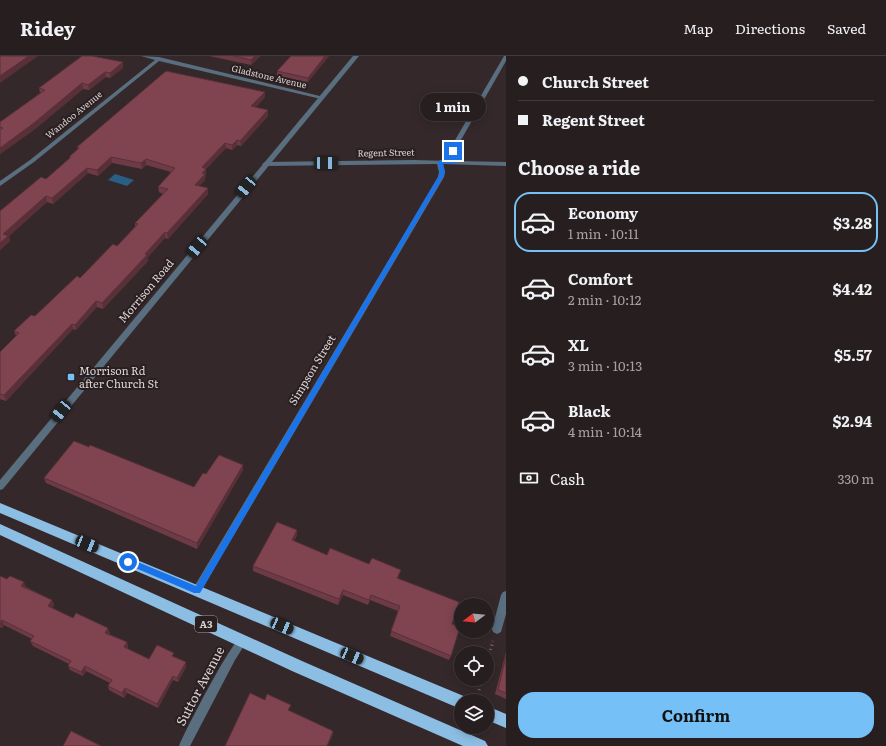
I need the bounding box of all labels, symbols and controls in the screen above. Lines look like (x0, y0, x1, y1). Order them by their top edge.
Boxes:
text: Ridey (20, 14, 75, 42)
text: Map (683, 18, 713, 38)
text: Directions (735, 18, 805, 38)
text: Saved (827, 18, 866, 38)
street label: Gladstone Avenue (230, 61, 309, 92)
text: Church Street (542, 70, 649, 93)
street label: Wandoo Avenue (42, 87, 105, 142)
callout: 1 min (420, 93, 486, 121)
text: 1 min (436, 97, 470, 116)
text: Regent Street (542, 108, 645, 131)
route end (444, 142, 462, 160)
street label: Regent Street (357, 144, 415, 159)
text: Choose a ride (518, 154, 640, 181)
car (314, 157, 338, 169)
car (234, 174, 258, 200)
text: Economy (568, 201, 638, 224)
icon: car (520, 204, 556, 240)
text: $3.28 (833, 211, 872, 234)
text: 1 min · 10:11 (568, 224, 639, 243)
car (185, 234, 209, 260)
street label: Morrison Road (114, 255, 177, 326)
text: Comfort (568, 267, 633, 290)
icon: car (520, 270, 556, 306)
text: $4.42 (832, 277, 872, 300)
text: 2 min · 10:12 (568, 290, 641, 309)
street label: Simpson Street (284, 331, 339, 408)
text: XL (568, 333, 589, 356)
icon: car (520, 336, 556, 372)
text: $5.57 (834, 343, 872, 366)
text: 3 min · 10:13 (568, 356, 642, 375)
place label: Morrison Rd after Church St (79, 362, 159, 391)
marker: Morrison Rd after Church St (66, 372, 76, 382)
car (49, 398, 73, 424)
text: Black (568, 399, 611, 422)
icon: car (520, 402, 556, 438)
text: $2.94 (832, 409, 872, 432)
text: 4 min · 10:14 (568, 422, 642, 441)
icon: cash (518, 467, 540, 489)
text: Cash (550, 467, 585, 490)
text: 330 m (838, 469, 874, 488)
car (74, 534, 100, 554)
route start (119, 553, 137, 571)
north arrow (454, 598, 494, 638)
map controls (454, 598, 494, 734)
road number: A3 (195, 616, 217, 632)
car (269, 616, 295, 636)
street label: Suttor Avenue (171, 642, 229, 729)
car (339, 646, 365, 666)
button: locate (454, 646, 494, 686)
button: Confirm (518, 692, 874, 738)
button: layers (454, 694, 494, 734)

